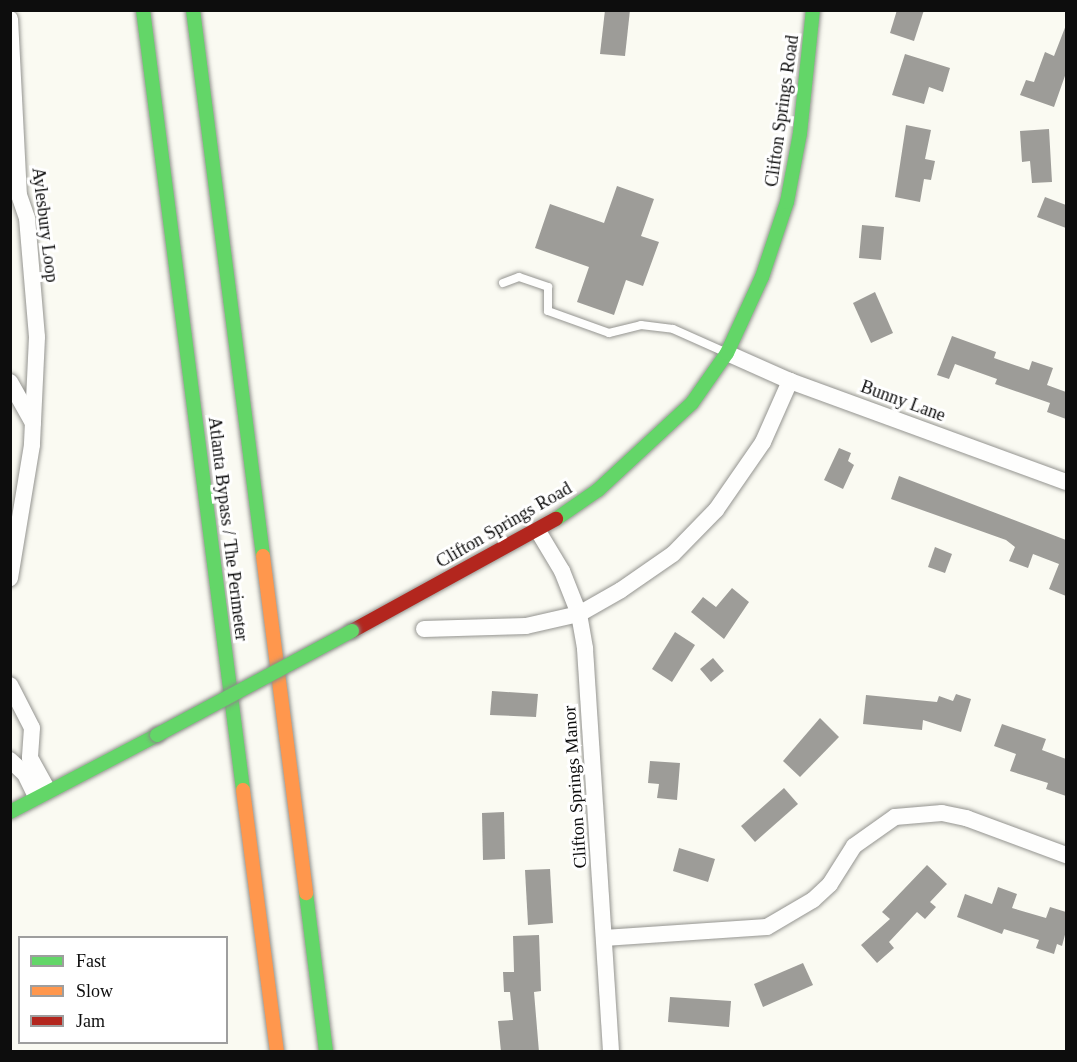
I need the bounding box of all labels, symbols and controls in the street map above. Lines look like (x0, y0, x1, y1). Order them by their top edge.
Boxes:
street label: Clifton Springs Road (761, 34, 803, 188)
street label: Aylesbury Loop (27, 166, 63, 284)
street label: Bunny Lane (858, 376, 948, 426)
street label: Atlanta Bypass / The Perimeter (204, 416, 252, 642)
street label: Clifton Springs Road (432, 477, 576, 573)
street label: Clifton Springs Manor (559, 705, 591, 869)
legend (18, 936, 228, 1044)
text: Fast (76, 951, 106, 971)
text: Slow (76, 981, 113, 1001)
text: Jam (76, 1011, 105, 1031)

